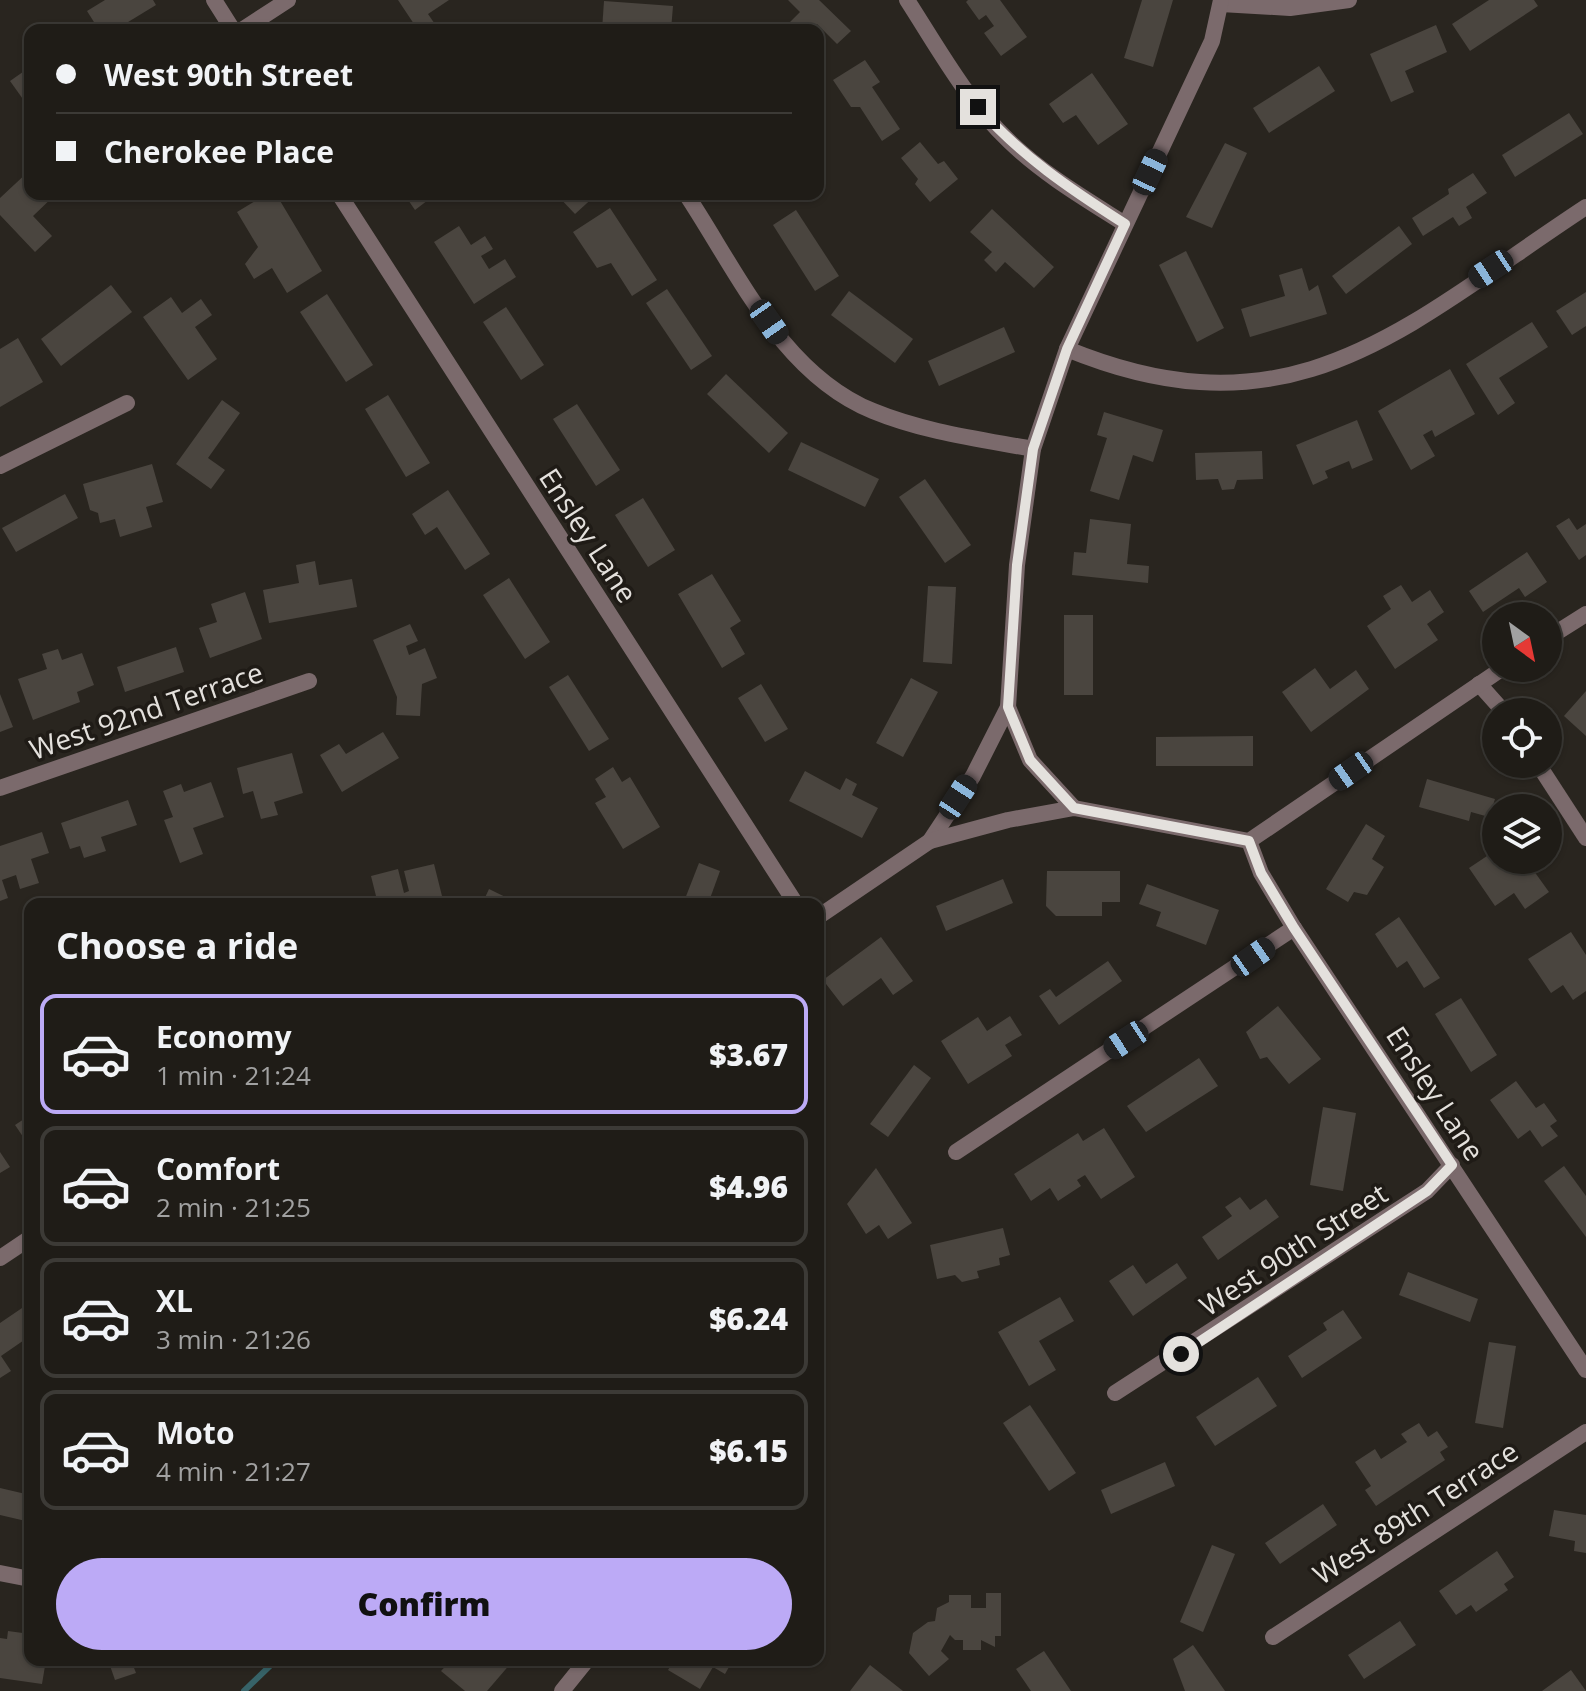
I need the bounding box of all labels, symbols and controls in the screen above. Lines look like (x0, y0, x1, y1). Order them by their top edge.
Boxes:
text: West 90th Street (104, 54, 353, 95)
route end (960, 89, 996, 125)
text: Cherokee Place (104, 131, 334, 172)
car (1129, 145, 1171, 199)
car (1464, 246, 1518, 292)
car (745, 295, 793, 349)
street label: Ensley Lane (531, 460, 647, 610)
north arrow (1482, 602, 1562, 682)
map controls (1482, 602, 1562, 874)
street label: West 92nd Terrace (24, 652, 268, 768)
button: locate (1482, 698, 1562, 778)
car (1324, 747, 1378, 795)
car (935, 770, 981, 824)
button: layers (1482, 794, 1562, 874)
text: Choose a ride (56, 921, 298, 970)
car (1226, 933, 1280, 981)
text: Economy (156, 1016, 292, 1057)
car (1099, 1017, 1153, 1063)
icon: car (60, 1018, 132, 1090)
street label: Ensley Lane (1378, 1018, 1494, 1168)
text: $3.67 (709, 1034, 788, 1075)
text: 1 min · 21:24 (156, 1057, 311, 1093)
text: Comfort (156, 1148, 280, 1189)
icon: car (60, 1150, 132, 1222)
text: $4.96 (709, 1166, 788, 1207)
street label: West 90th Street (1192, 1174, 1394, 1324)
text: 2 min · 21:25 (156, 1189, 311, 1225)
text: XL (156, 1280, 193, 1321)
icon: car (60, 1282, 132, 1354)
text: $6.24 (709, 1298, 788, 1339)
text: 3 min · 21:26 (156, 1321, 311, 1357)
route start (1163, 1336, 1199, 1372)
text: Moto (156, 1412, 234, 1453)
icon: car (60, 1414, 132, 1486)
text: $6.15 (709, 1430, 788, 1471)
street label: West 89th Terrace (1305, 1431, 1525, 1593)
text: 4 min · 21:27 (156, 1453, 311, 1489)
button: Confirm (56, 1558, 792, 1650)

